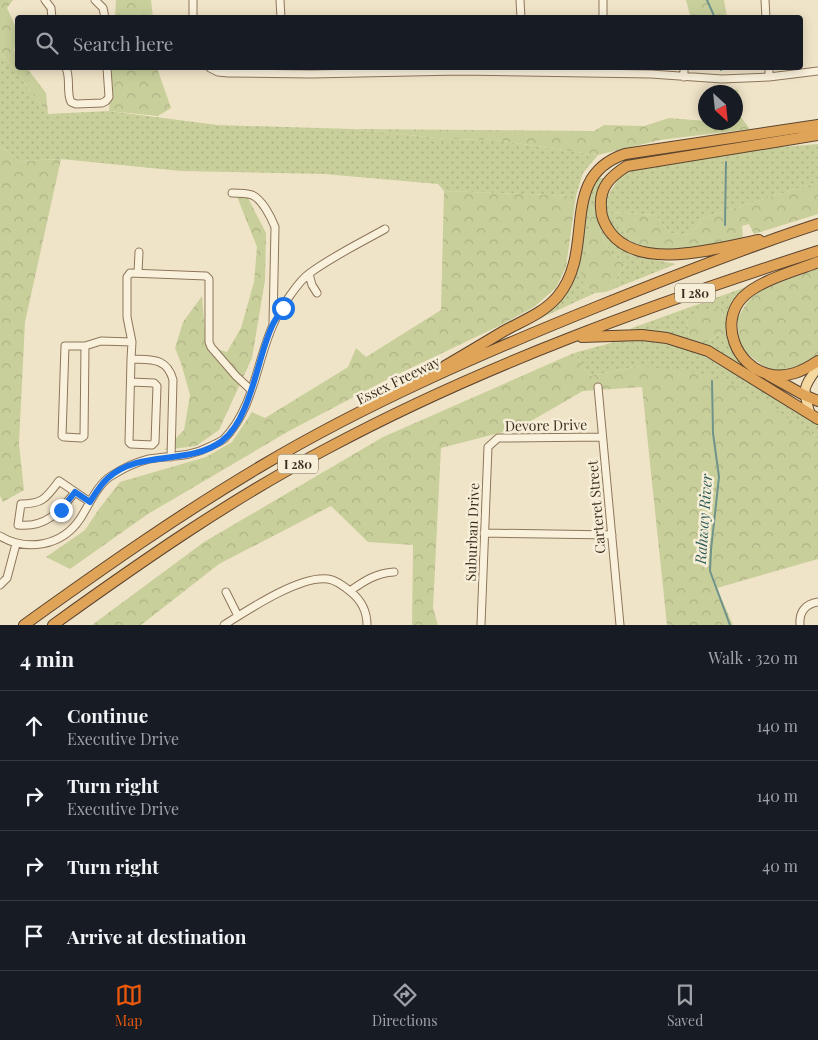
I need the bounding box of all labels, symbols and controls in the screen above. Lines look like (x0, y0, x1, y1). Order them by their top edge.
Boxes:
search box (15, 15, 803, 70)
icon: search (33, 29, 61, 57)
text: Search here (73, 30, 173, 56)
north arrow (698, 85, 743, 130)
road number: I 280 (675, 284, 715, 302)
route start (272, 297, 295, 320)
street label: Essex Freeway (353, 351, 443, 409)
street label: Devore Drive (505, 415, 587, 435)
road number: I 280 (278, 454, 318, 474)
street label: Carteret Street (582, 458, 610, 555)
water label: Rahway River (690, 473, 716, 566)
street label: Suburban Drive (461, 482, 483, 582)
route end (50, 499, 73, 522)
text: 4 min (20, 644, 74, 672)
text: Walk · 320 m (708, 647, 798, 668)
text: Continue (67, 702, 148, 728)
icon: ahead (20, 712, 48, 740)
text: 140 m (756, 715, 798, 736)
text: Executive Drive (67, 728, 179, 749)
text: Turn right (67, 772, 159, 798)
icon: right (20, 782, 48, 810)
text: 140 m (756, 785, 798, 806)
text: Executive Drive (67, 798, 179, 819)
icon: right (20, 852, 48, 880)
text: Turn right (67, 853, 159, 879)
text: 40 m (762, 855, 798, 876)
icon: arrive (20, 922, 48, 950)
text: Arrive at destination (67, 923, 247, 949)
tab: Map (115, 981, 143, 1030)
tab: Directions (372, 981, 438, 1030)
tab: Saved (667, 981, 703, 1030)

